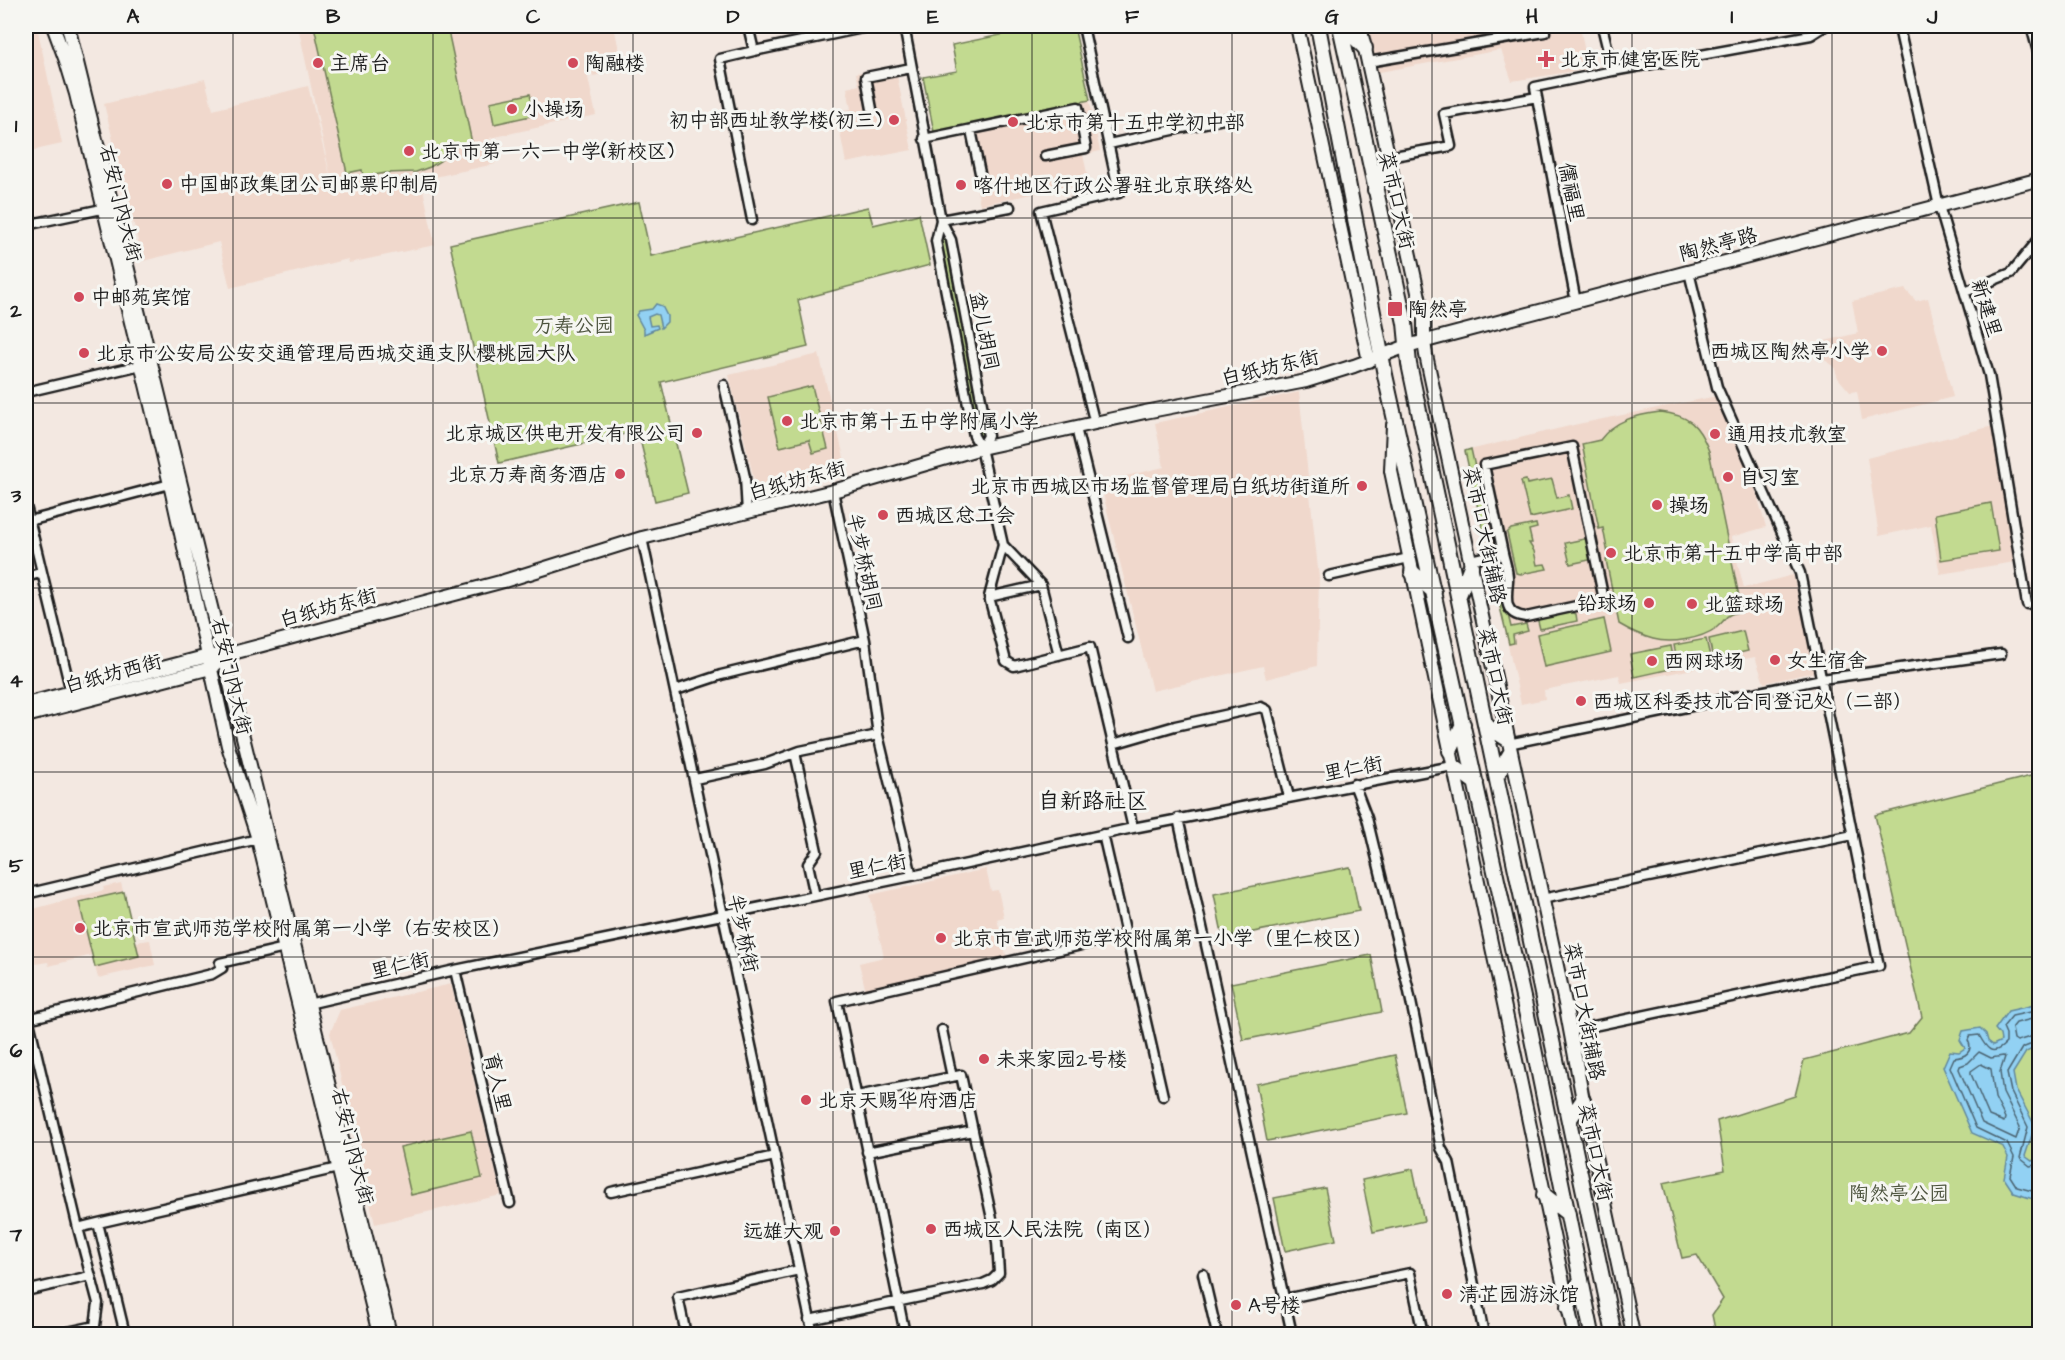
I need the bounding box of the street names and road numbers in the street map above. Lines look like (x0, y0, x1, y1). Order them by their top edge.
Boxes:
street label: 右安门内大街 (92, 142, 148, 265)
street label: 菜市口大街 (1371, 148, 1421, 252)
street label: 儒福里 (1552, 160, 1590, 224)
street label: 陶然亭路 (1676, 221, 1761, 269)
street label: 新建里 (1964, 276, 2008, 341)
street label: 盆儿胡同 (963, 289, 1005, 373)
street label: 白纸坊东街 (1218, 343, 1322, 393)
street label: 白纸坊东街 (745, 455, 849, 507)
street label: 菜市口大街辅路 (1456, 464, 1512, 608)
street label: 半步桥胡同 (840, 510, 888, 614)
street label: 白纸坊东街 (276, 582, 380, 634)
street label: 右安门内大街 (204, 615, 258, 738)
street label: 菜市口大街 (1471, 624, 1519, 728)
street label: 白纸坊西街 (61, 648, 165, 700)
street label: 里仁街 (1321, 750, 1385, 788)
street label: 里仁街 (845, 848, 909, 886)
street label: 半步桥街 (721, 891, 765, 975)
street label: 菜市口大街辅路 (1557, 940, 1611, 1084)
street label: 里仁街 (368, 946, 433, 986)
street label: 育人里 (477, 1050, 517, 1115)
street label: 右安门内大街 (324, 1085, 380, 1208)
street label: 菜市口大街 (1571, 1100, 1619, 1204)

